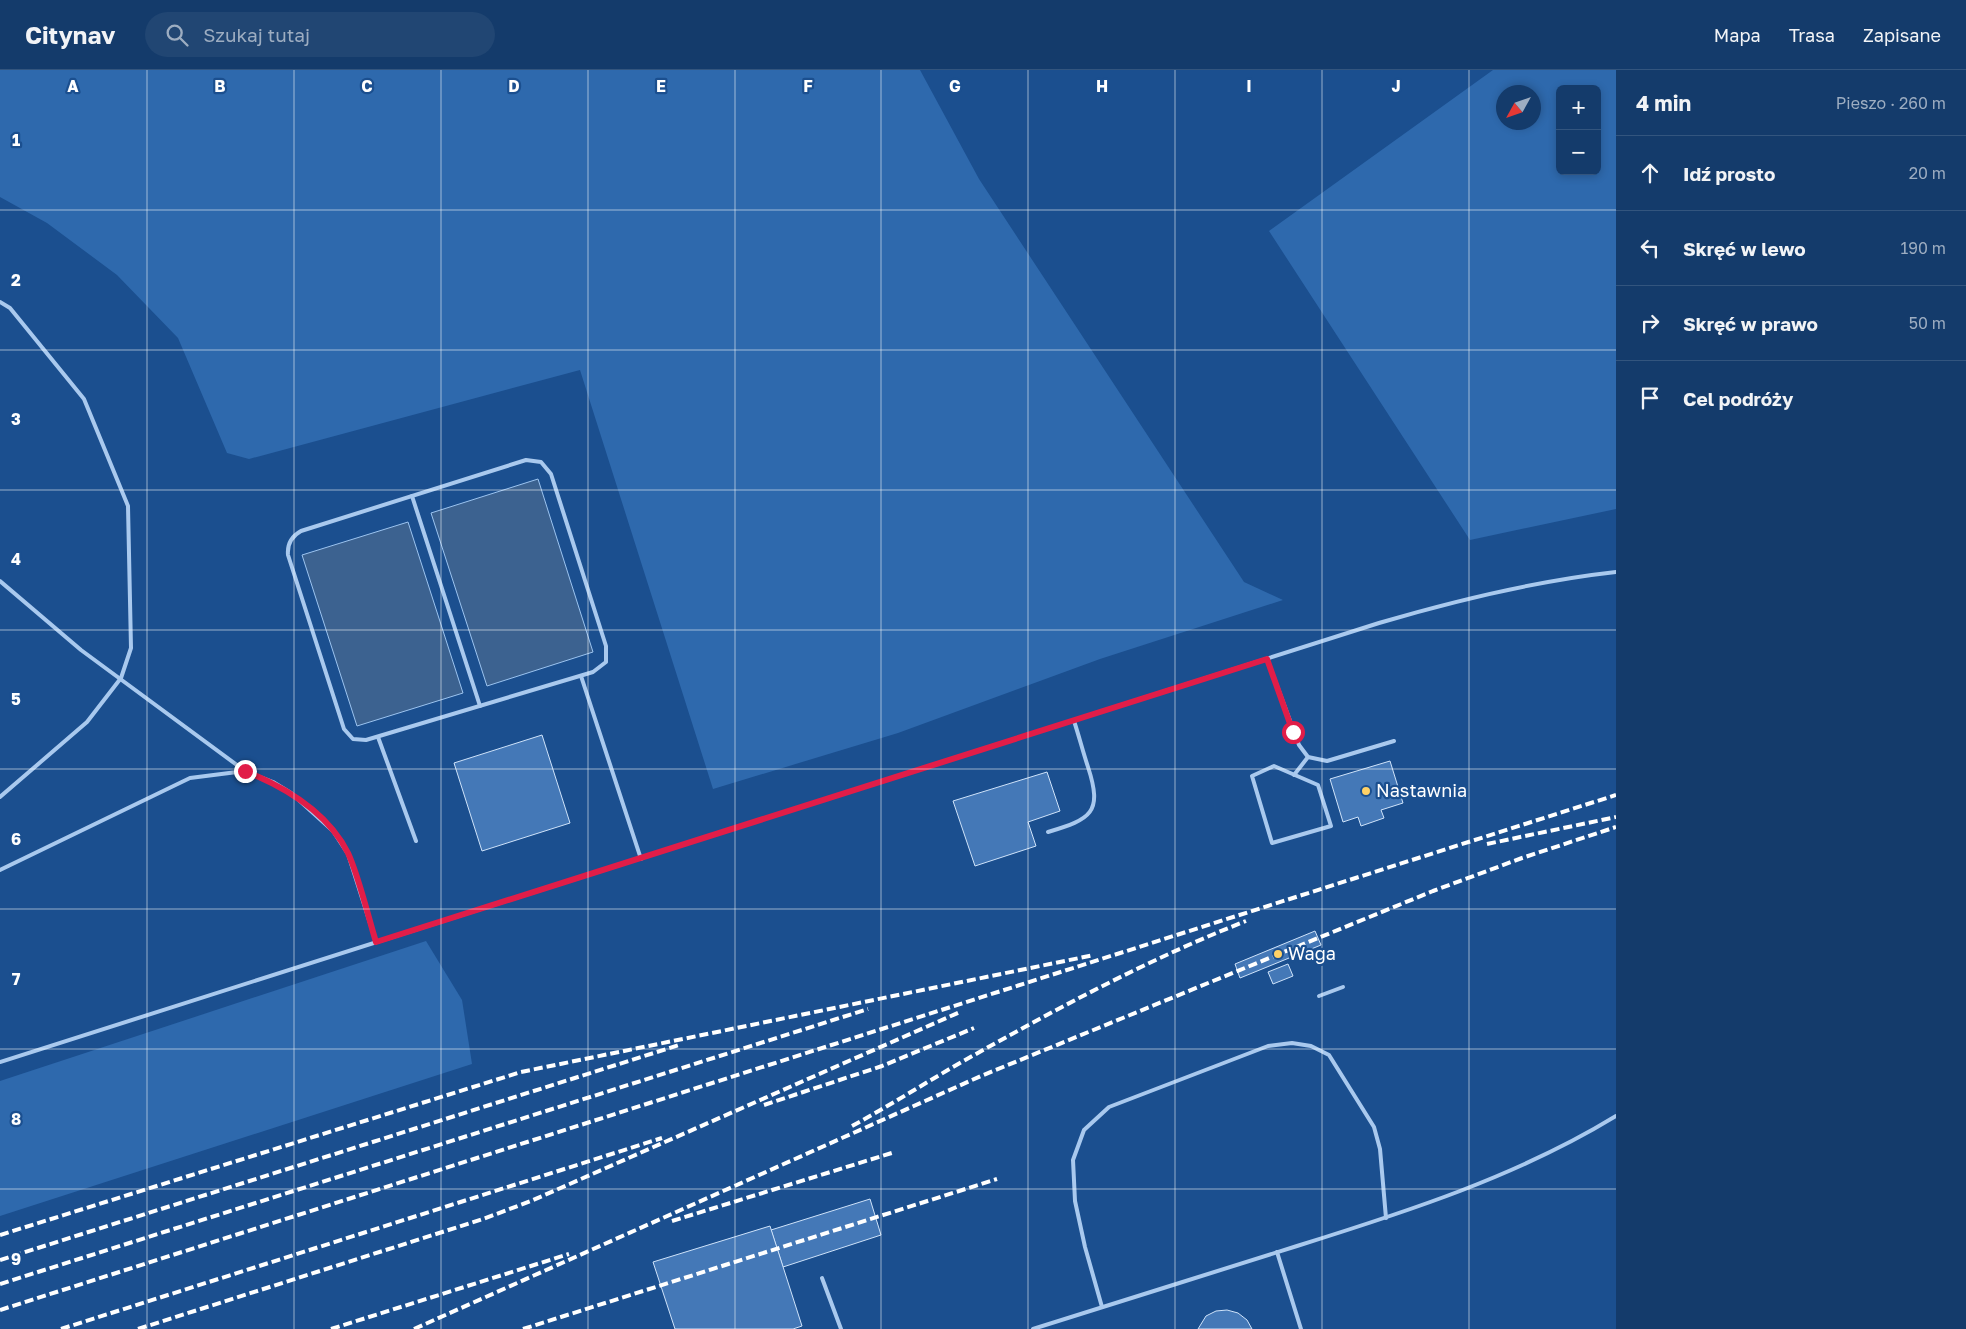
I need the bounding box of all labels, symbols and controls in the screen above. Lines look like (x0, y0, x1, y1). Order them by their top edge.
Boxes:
search box (145, 12, 495, 57)
text: Citynav (25, 20, 115, 49)
icon: search (163, 21, 191, 49)
text: Szukaj tutaj (203, 23, 310, 46)
text: Mapa (1714, 24, 1761, 46)
text: Trasa (1789, 24, 1835, 46)
text: Zapisane (1863, 24, 1941, 46)
text: A (67, 76, 79, 96)
text: B (214, 76, 226, 96)
text: C (361, 76, 373, 96)
text: D (508, 76, 520, 96)
text: E (656, 76, 666, 96)
text: F (803, 76, 813, 96)
text: G (949, 76, 961, 96)
text: H (1096, 76, 1108, 96)
text: I (1246, 76, 1252, 96)
text: J (1391, 76, 1401, 96)
north arrow (1496, 85, 1541, 130)
map controls (1556, 85, 1601, 175)
button: + (1556, 85, 1601, 130)
text: 4 min (1636, 90, 1691, 116)
text: Pieszo · 260 m (1836, 93, 1946, 113)
text: 1 (12, 130, 20, 150)
button: − (1556, 130, 1601, 175)
icon: ahead (1636, 159, 1664, 187)
text: Idź prosto (1683, 162, 1775, 185)
text: 20 m (1909, 163, 1946, 183)
icon: left (1636, 234, 1664, 262)
text: Skręć w lewo (1683, 237, 1806, 260)
text: 190 m (1900, 238, 1946, 258)
text: 2 (11, 270, 21, 290)
icon: right (1636, 309, 1664, 337)
text: Skręć w prawo (1683, 312, 1818, 335)
text: 50 m (1909, 313, 1946, 333)
icon: arrive (1636, 384, 1664, 412)
text: Cel podróży (1683, 387, 1793, 410)
text: 3 (11, 409, 21, 429)
text: 4 (11, 549, 21, 569)
text: 5 (11, 689, 21, 709)
route start (1282, 721, 1305, 744)
route end (234, 760, 257, 783)
place label: Nastawnia (1376, 779, 1467, 801)
marker: Nastawnia (1360, 785, 1372, 797)
text: 6 (11, 829, 21, 849)
place label: Waga (1288, 942, 1336, 964)
marker: Waga (1272, 948, 1284, 960)
text: 7 (12, 969, 21, 989)
text: 8 (11, 1109, 21, 1129)
text: 9 (11, 1249, 21, 1269)

